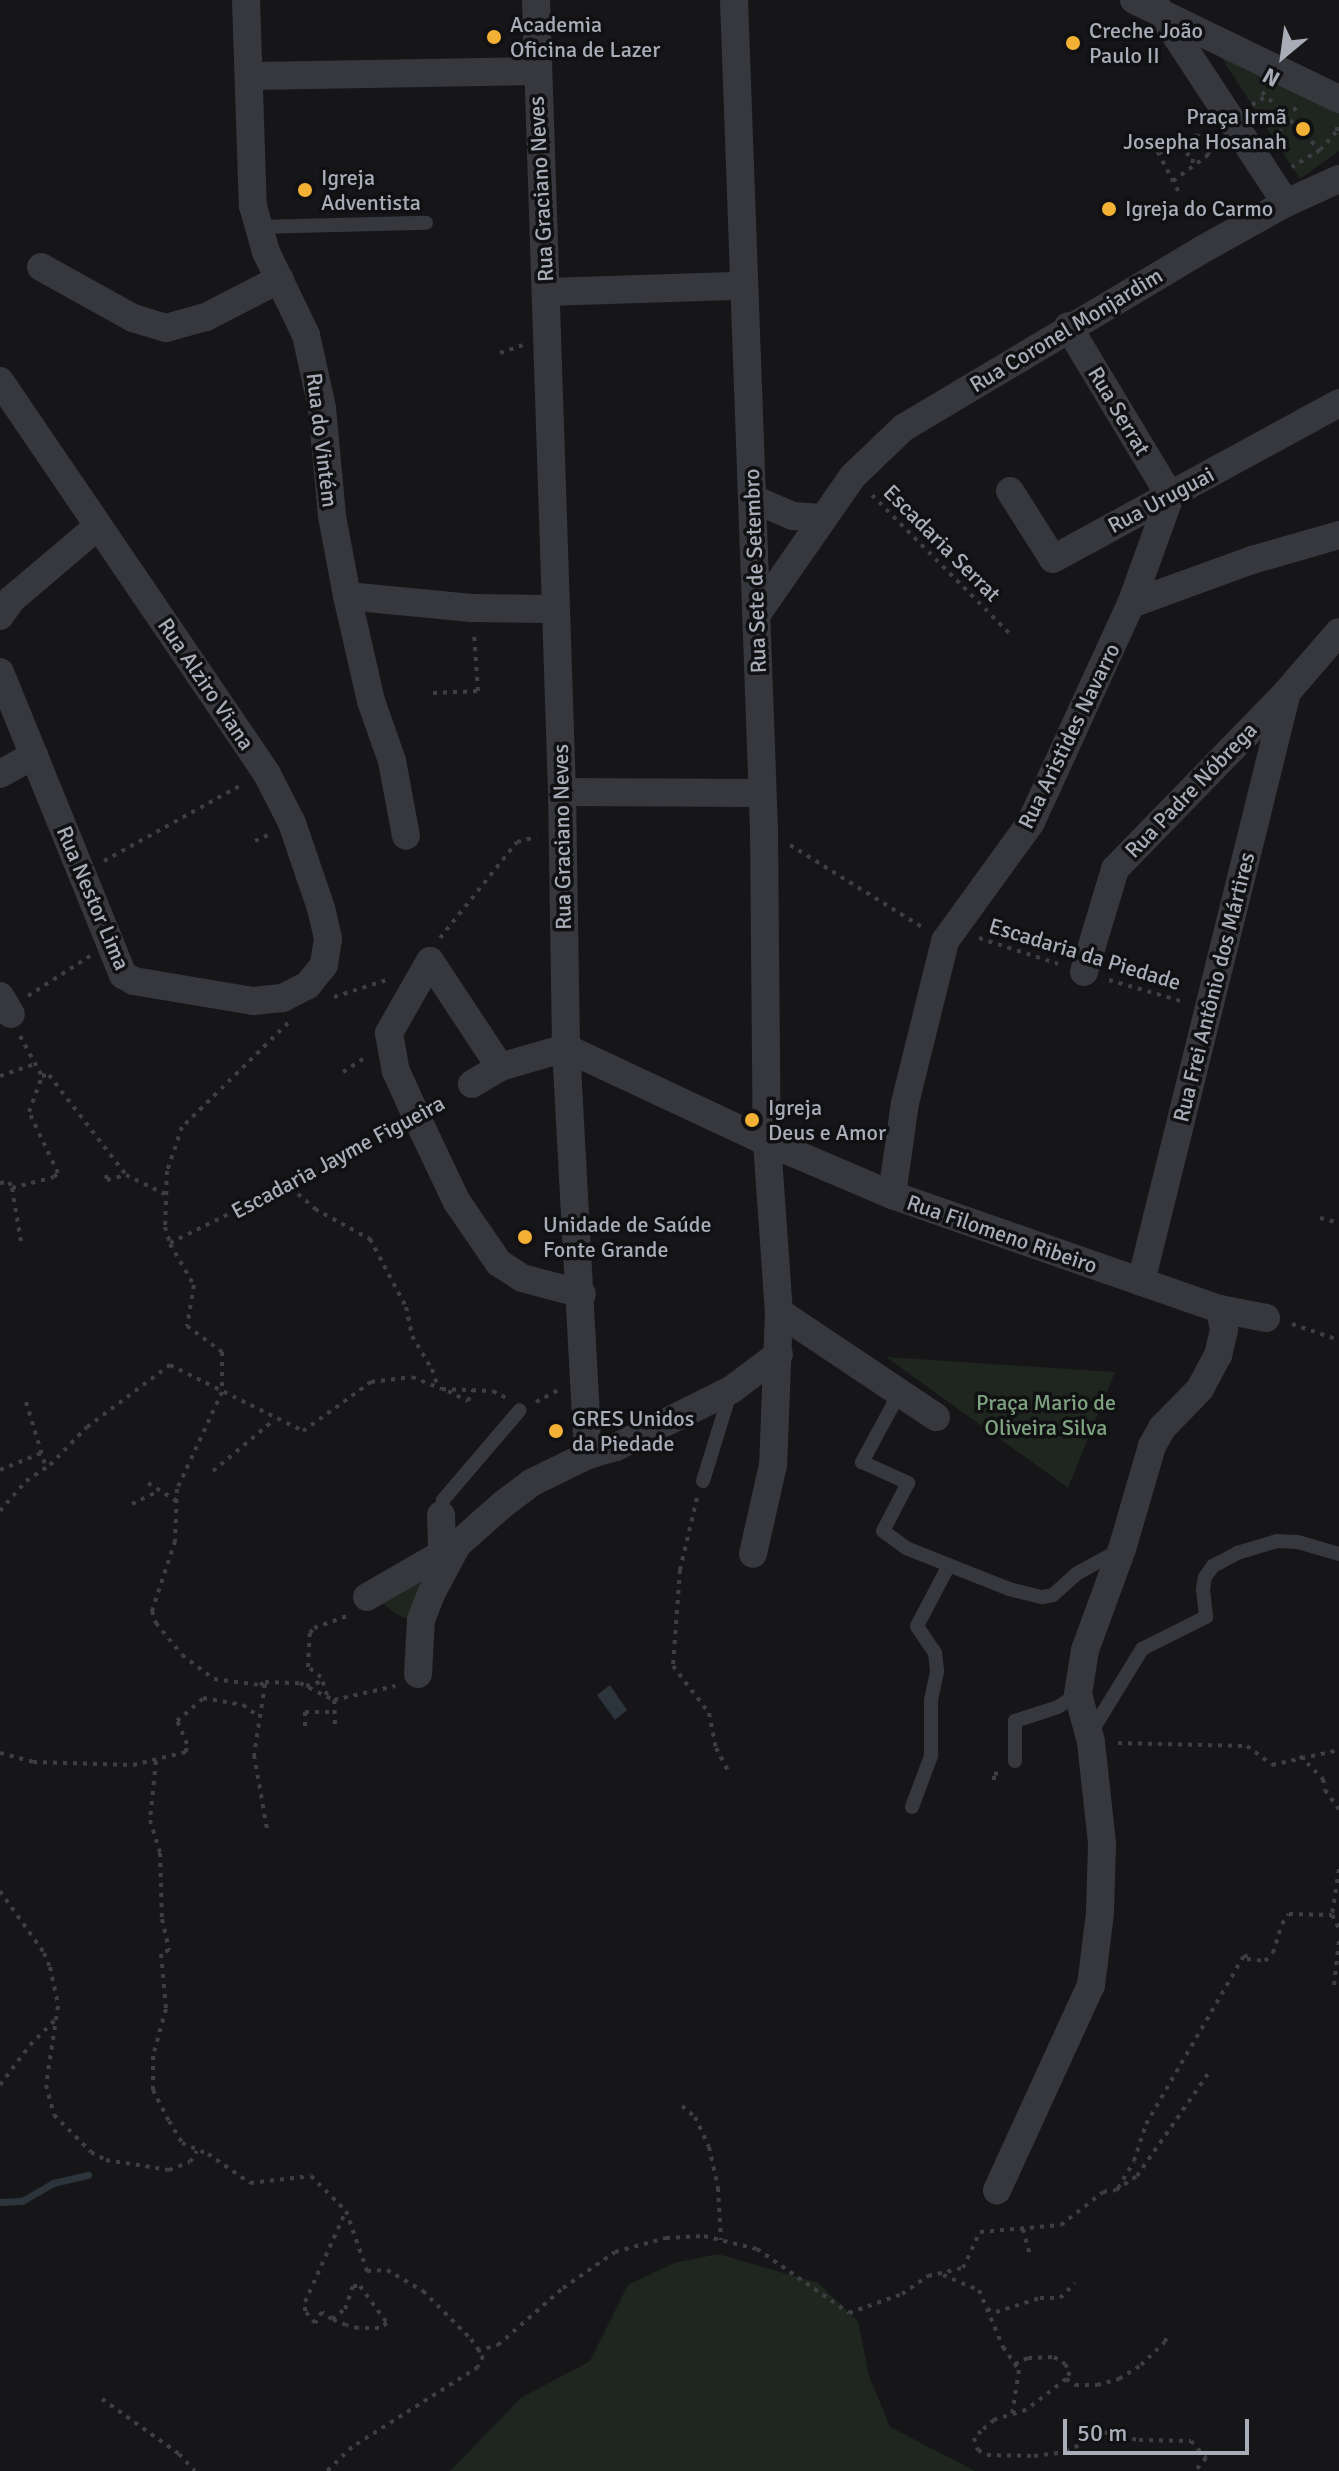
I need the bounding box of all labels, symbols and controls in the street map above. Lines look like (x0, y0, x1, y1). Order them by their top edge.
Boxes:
place label: Academia Oficina de Lazer (510, 11, 660, 62)
north arrow (1243, 16, 1323, 96)
place label: Creche João Paulo II (1089, 17, 1203, 68)
marker: Academia Oficina de Lazer (485, 28, 503, 46)
marker: Creche João Paulo II (1064, 34, 1082, 52)
text: N (1258, 62, 1284, 93)
street label: Rua Graciano Neves (523, 95, 559, 283)
place label: Praça Irmã Josepha Hosanah (1123, 103, 1287, 154)
marker: Praça Irmã Josepha Hosanah (1294, 120, 1312, 138)
place label: Igreja Adventista (321, 164, 421, 216)
marker: Igreja Adventista (296, 181, 314, 199)
place label: Igreja do Carmo (1125, 196, 1273, 222)
marker: Igreja do Carmo (1100, 200, 1118, 218)
street label: Rua Coronel Monjardim (965, 262, 1167, 398)
street label: Rua Serrat (1082, 362, 1156, 460)
street label: Rua do Vintém (301, 371, 343, 509)
street label: Rua Uruguai (1103, 461, 1219, 539)
street label: Rua Sete de Setembro (738, 468, 772, 674)
street label: Escadaria Serrat (878, 479, 1006, 607)
street label: Rua Alziro Viana (152, 613, 260, 755)
street label: Rua Aristides Navarro (1013, 639, 1125, 833)
street label: Rua Padre Nóbrega (1120, 717, 1262, 863)
street label: Rua Graciano Neves (547, 744, 577, 930)
street label: Rua Nestor Lima (51, 822, 135, 974)
street label: Rua Frei Antônio dos Mártires (1168, 849, 1260, 1125)
street label: Escadaria da Piedade (986, 912, 1184, 996)
street label: Escadaria Jayme Figueira (227, 1090, 449, 1224)
place label: Igreja Deus e Amor (768, 1094, 886, 1146)
marker: Igreja Deus e Amor (743, 1111, 761, 1129)
street label: Rua Filomeno Ribeiro (903, 1189, 1101, 1279)
place label: Unidade de Saúde Fonte Grande (543, 1211, 712, 1262)
marker: Unidade de Saúde Fonte Grande (514, 1226, 536, 1248)
park label: Praça Mario de Oliveira Silva (976, 1389, 1116, 1440)
place label: GRES Unidos da Piedade (572, 1405, 694, 1456)
marker: GRES Unidos da Piedade (547, 1422, 565, 1440)
scale bar (1067, 2403, 1253, 2453)
text: 50 m (1077, 2418, 1127, 2448)

